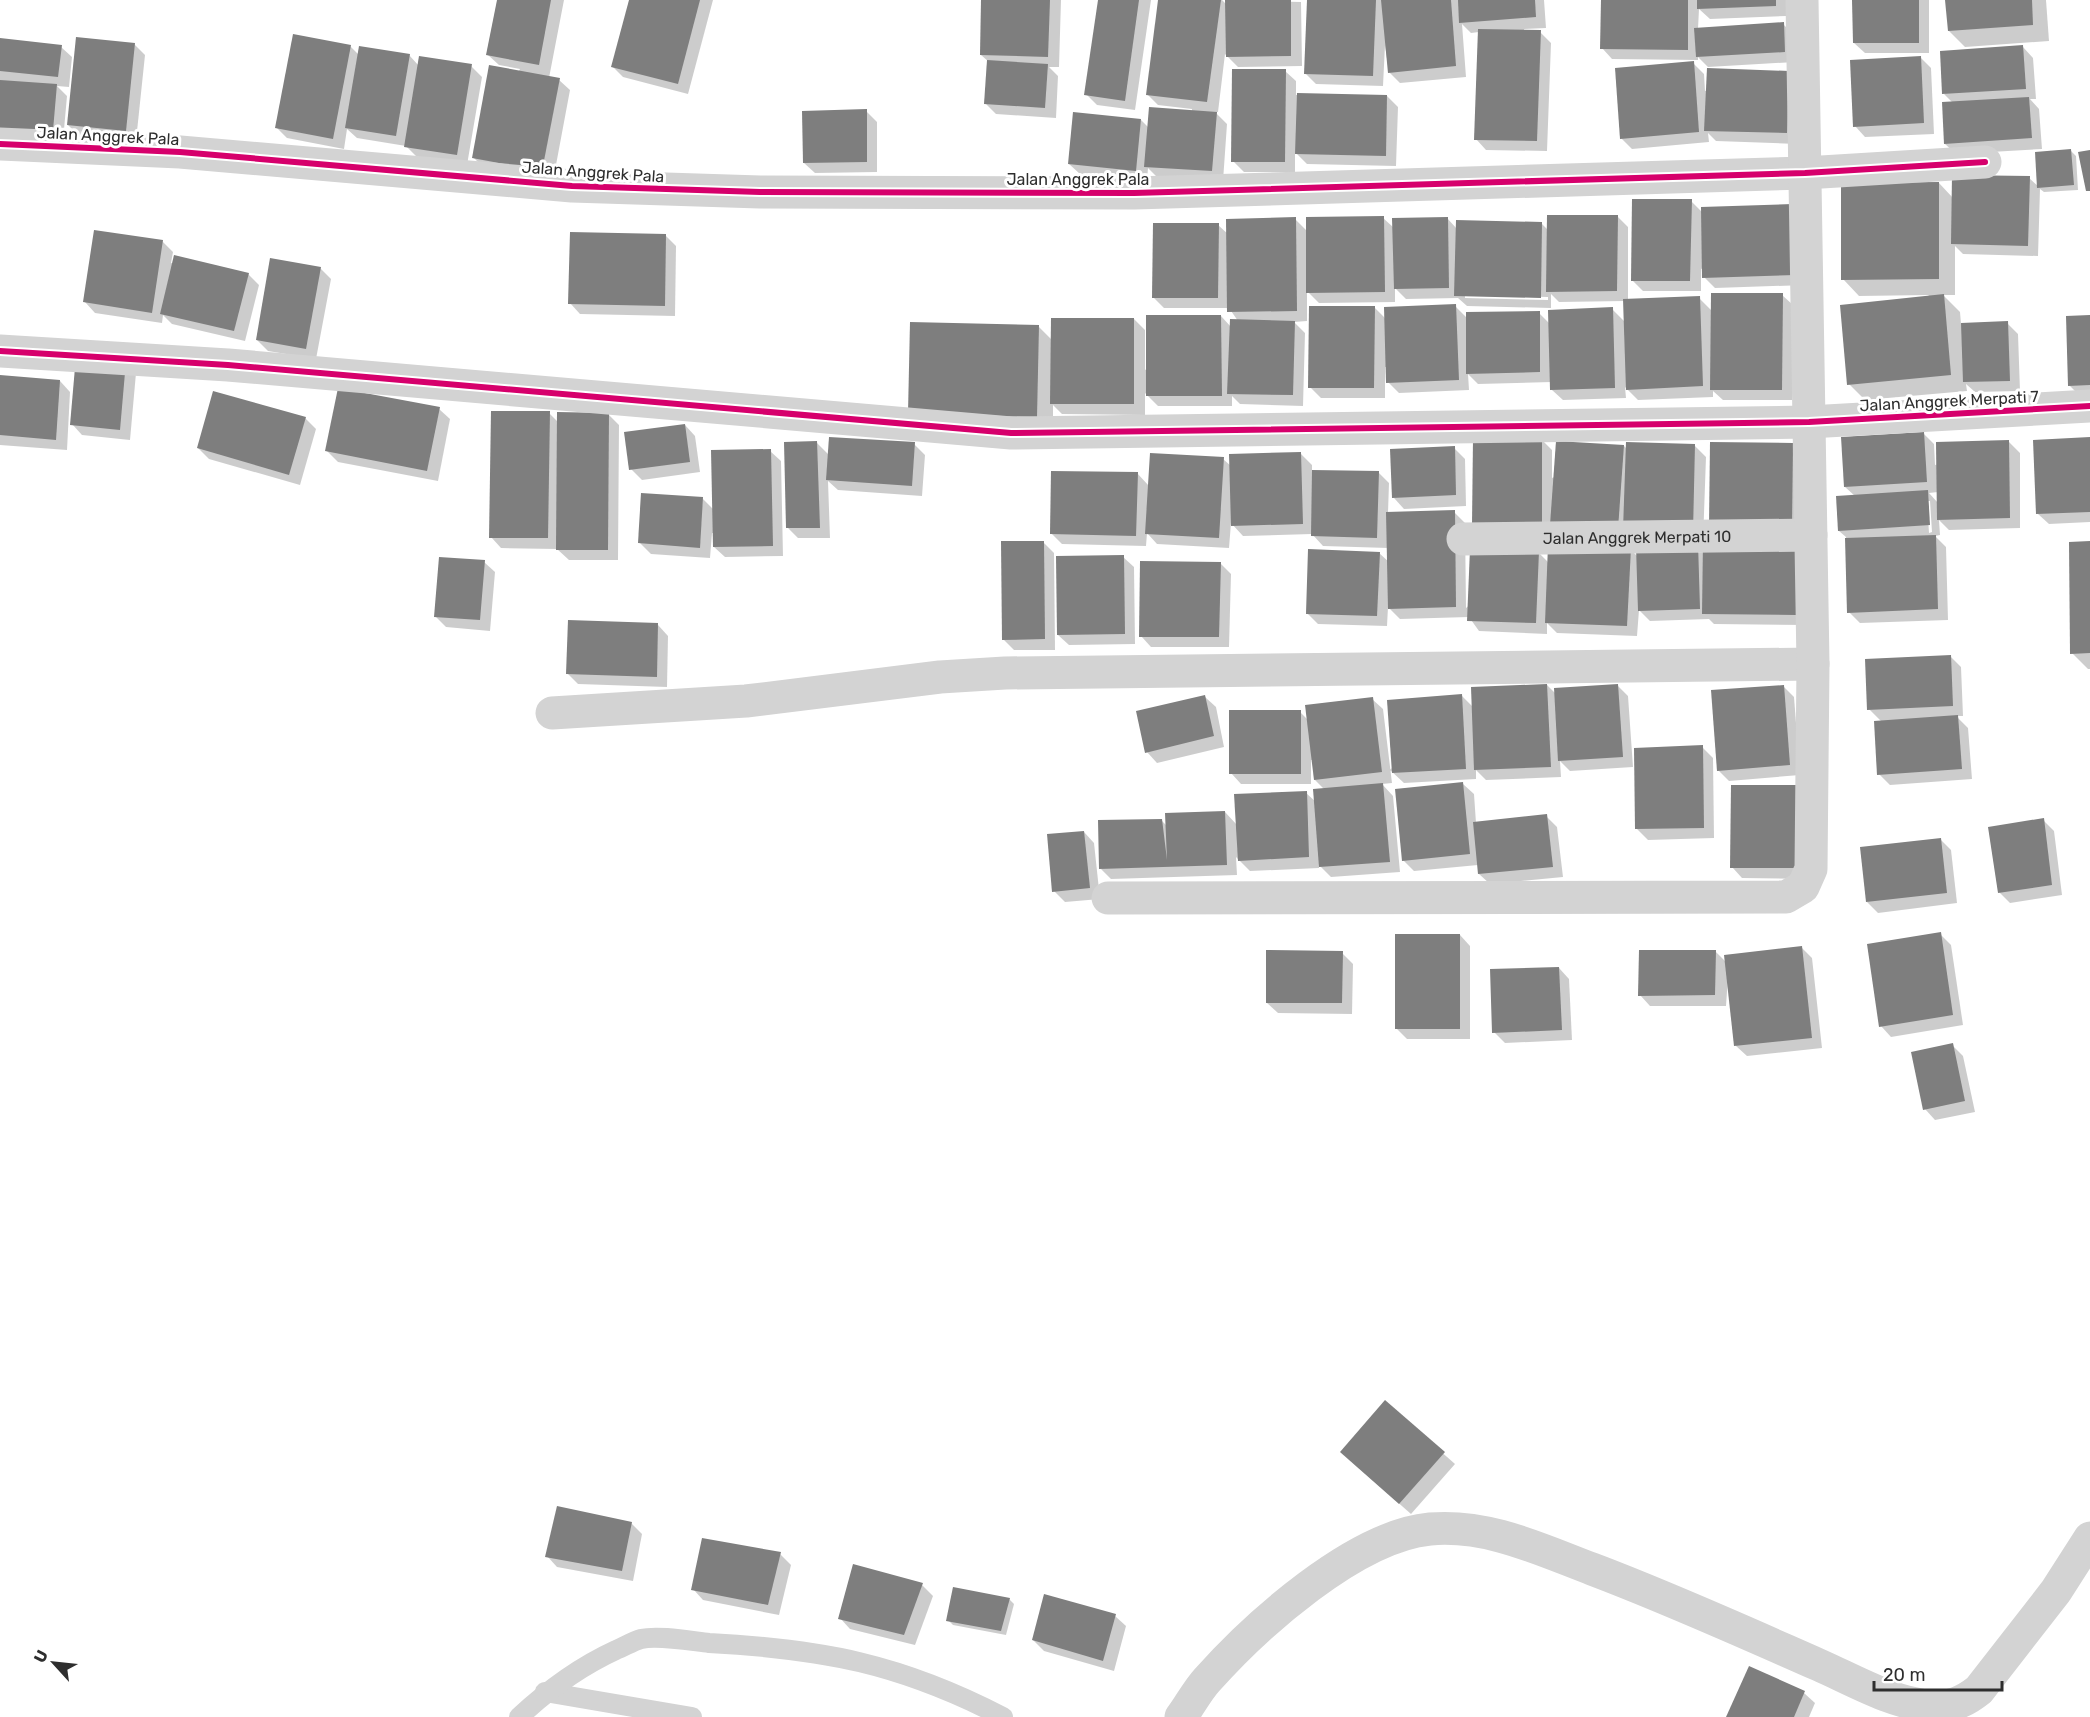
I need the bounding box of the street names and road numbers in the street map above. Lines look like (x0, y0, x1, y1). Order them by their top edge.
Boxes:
street label: Jalan Anggrek Pala (36, 123, 180, 149)
street label: Jalan Anggrek Pala (521, 158, 665, 186)
street label: Jalan Anggrek Pala (1007, 170, 1149, 189)
street label: Jalan Anggrek Merpati 7 (1859, 387, 2039, 415)
street label: Jalan Anggrek Merpati 10 (1543, 526, 1731, 548)

